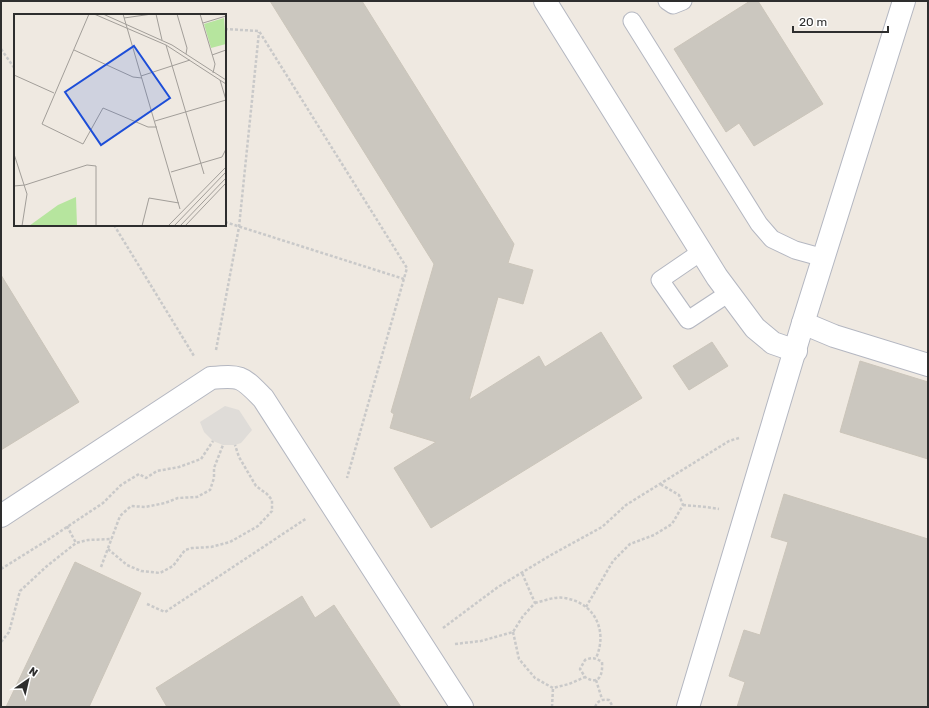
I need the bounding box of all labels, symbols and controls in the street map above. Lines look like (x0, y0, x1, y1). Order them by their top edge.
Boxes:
scale bar (793, 8, 888, 34)
inset map (14, 14, 226, 226)
text: 20 m (799, 15, 827, 29)
north arrow (8, 660, 48, 700)
text: N (26, 665, 40, 680)

